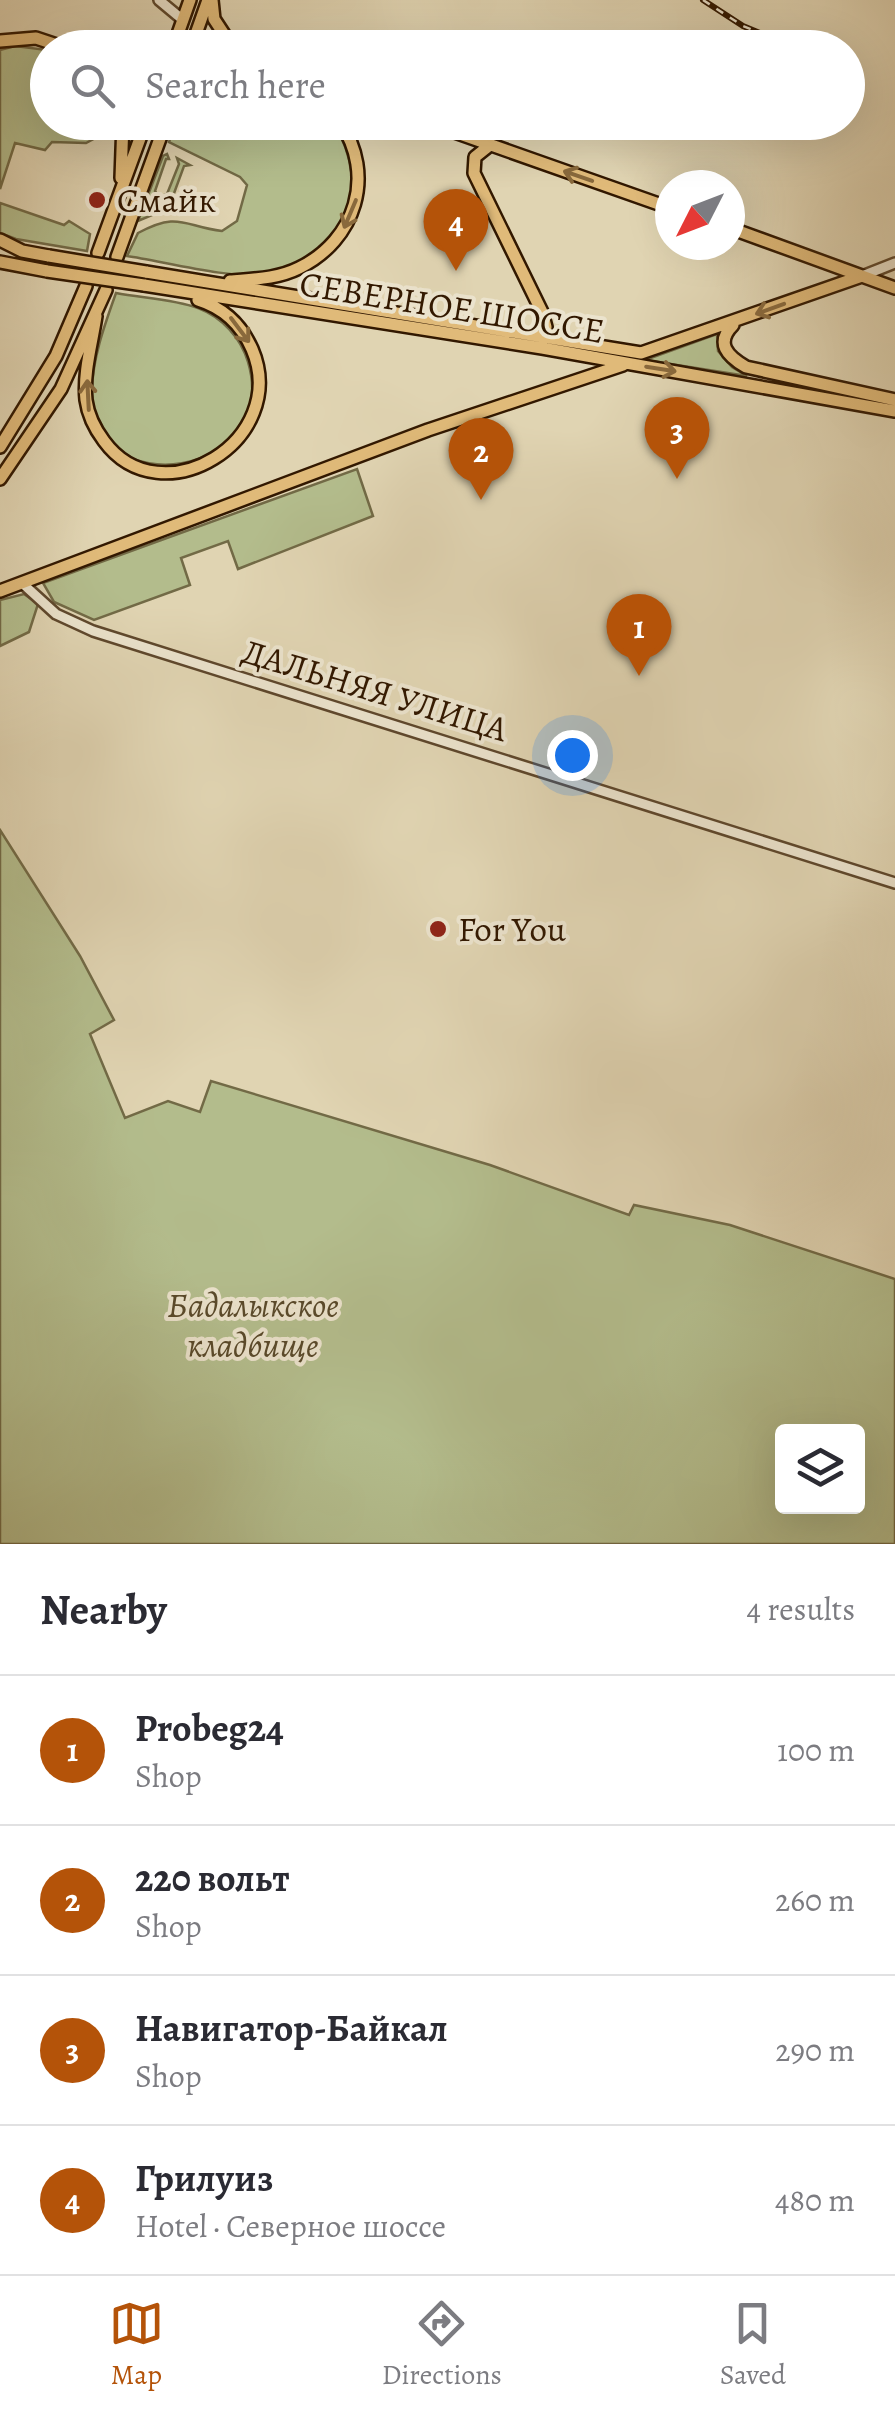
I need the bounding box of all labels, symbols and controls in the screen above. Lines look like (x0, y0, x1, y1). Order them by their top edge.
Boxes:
search box (30, 30, 865, 140)
icon: search (65, 58, 120, 113)
text: Search here (145, 59, 326, 111)
one-way arrow (562, 165, 594, 183)
north arrow (655, 170, 745, 260)
place label: Смайк (117, 176, 216, 224)
pin: 4 (424, 188, 488, 271)
marker: Смайк (86, 189, 108, 211)
one-way arrow (340, 198, 358, 229)
street label: СЕВЕРНОЕ ШОССЕ (296, 259, 608, 355)
one-way arrow (755, 302, 787, 320)
one-way arrow (229, 316, 250, 343)
one-way arrow (644, 360, 676, 379)
one-way arrow (78, 379, 97, 412)
pin: 3 (644, 396, 710, 479)
pin: 2 (448, 418, 514, 500)
pin: 1 (606, 594, 672, 676)
street label: ДАЛЬНЯЯ УЛИЦА (236, 627, 514, 753)
your location (547, 730, 598, 781)
place label: For You (458, 905, 566, 953)
marker: For You (427, 918, 449, 940)
park label: Бадалыкское кладбище (167, 1281, 339, 1369)
map controls (775, 1424, 865, 1514)
button: layers (775, 1424, 865, 1514)
text: Nearby (40, 1581, 167, 1638)
text: 4 results (746, 1587, 855, 1631)
text: Probeg24 (135, 1702, 284, 1754)
text: 1 (67, 1728, 78, 1772)
text: 100 m (777, 1728, 855, 1772)
text: Shop (135, 1754, 202, 1798)
text: 220 вольт (135, 1852, 290, 1904)
text: 2 (65, 1878, 80, 1922)
text: 260 m (775, 1878, 855, 1922)
text: Shop (135, 1904, 202, 1948)
text: Навигатор-Байкал (135, 2002, 448, 2054)
text: 3 (66, 2028, 79, 2072)
text: 290 m (775, 2028, 855, 2072)
text: Shop (135, 2054, 202, 2098)
text: Грилуиз (135, 2152, 273, 2204)
text: 4 (65, 2178, 80, 2222)
text: 480 m (775, 2178, 855, 2222)
text: Hotel · Северное шоссе (135, 2204, 446, 2248)
tab: Map (109, 2296, 164, 2394)
tab: Directions (382, 2296, 502, 2394)
tab: Saved (720, 2296, 786, 2394)

